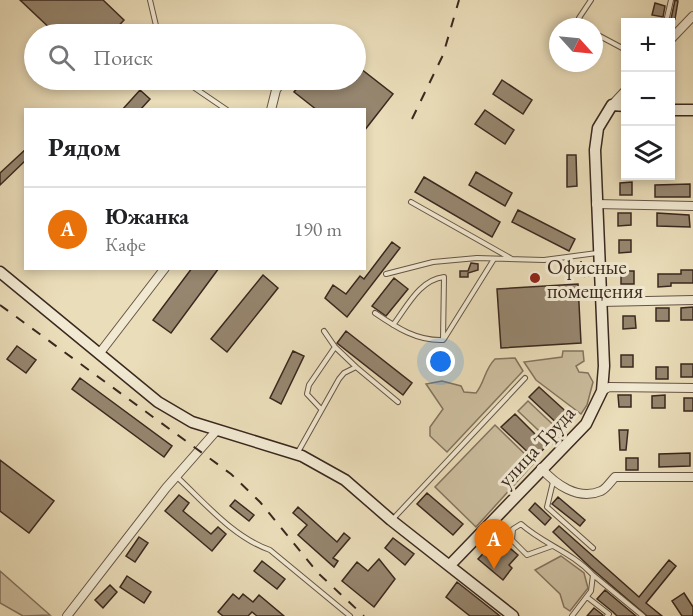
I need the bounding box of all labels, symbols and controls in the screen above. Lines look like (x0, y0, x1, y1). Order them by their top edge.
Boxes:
north arrow (549, 18, 603, 72)
map controls (621, 18, 675, 180)
button: + (621, 18, 675, 72)
search box (24, 24, 366, 90)
icon: search (45, 41, 78, 74)
text: Поиск (93, 43, 153, 72)
button: − (621, 72, 675, 126)
button: layers (621, 126, 675, 180)
text: Рядом (48, 130, 121, 164)
text: Южанка (105, 202, 189, 231)
text: A (60, 216, 75, 242)
text: 190 m (294, 216, 342, 242)
text: Кафе (105, 231, 146, 257)
place label: Офисные помещения (547, 253, 643, 304)
marker: Офисные помещения (528, 271, 542, 285)
your location (426, 347, 455, 376)
street label: улица Труда (491, 399, 581, 493)
pin: A (474, 520, 514, 569)

